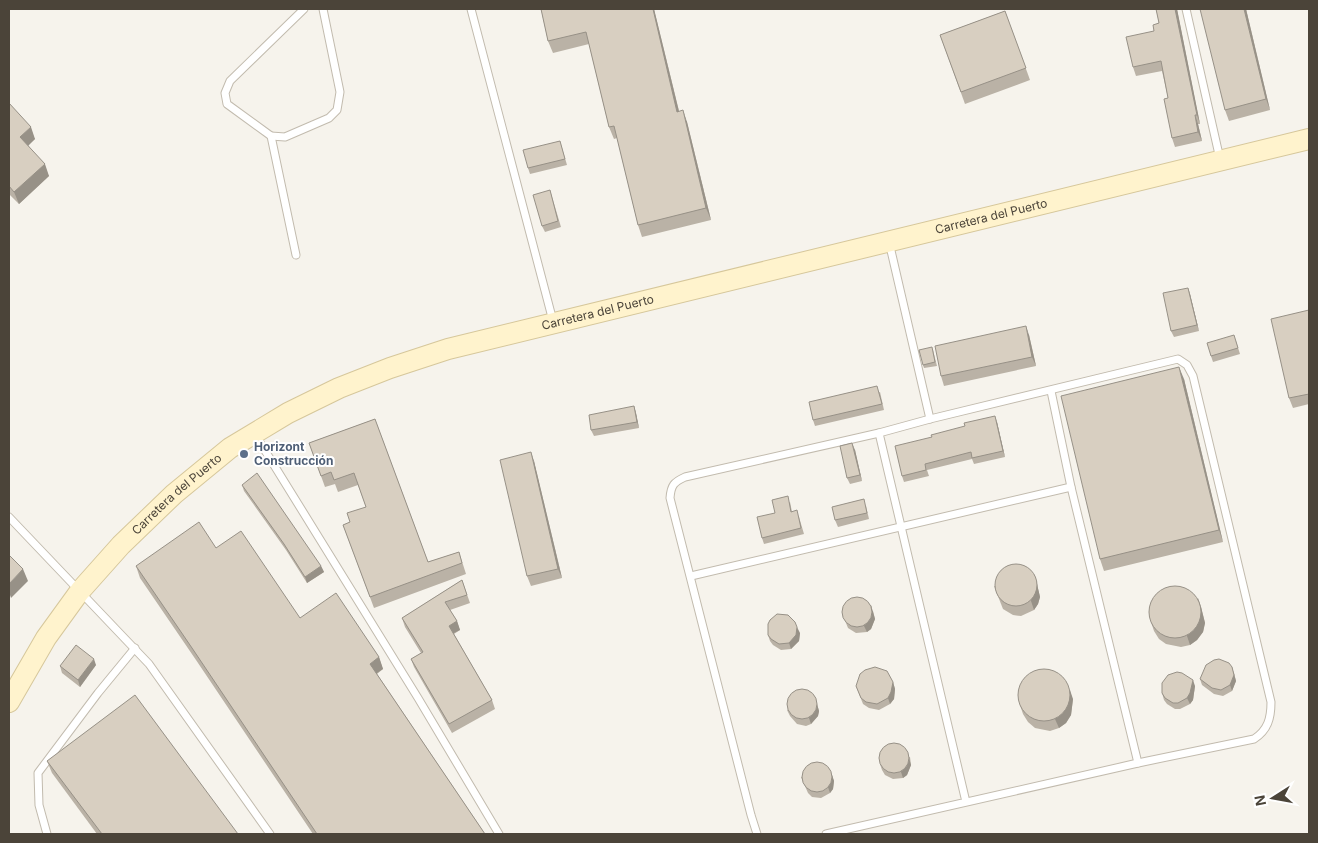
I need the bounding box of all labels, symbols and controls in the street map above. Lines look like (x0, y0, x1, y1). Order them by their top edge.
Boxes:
street label: Carretera del Puerto (933, 195, 1049, 237)
street label: Carretera del Puerto (540, 291, 655, 333)
place label: Horizont Construcción (254, 439, 333, 468)
marker: Horizont Construcción (238, 448, 250, 460)
street label: Carretera del Puerto (128, 450, 224, 538)
north arrow (1248, 773, 1298, 823)
text: N (1250, 794, 1269, 807)

